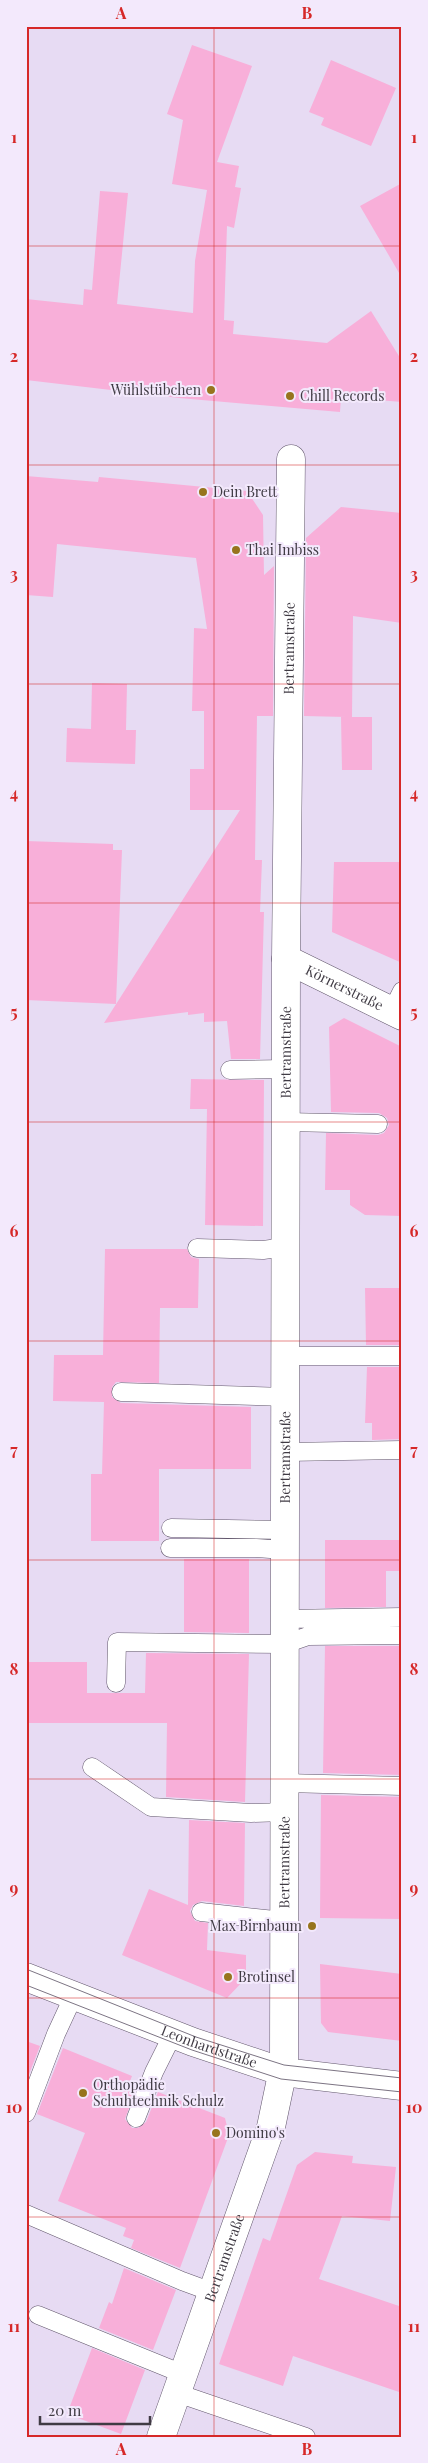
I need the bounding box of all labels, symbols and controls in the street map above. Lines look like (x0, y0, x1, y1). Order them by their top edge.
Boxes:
text: A (115, 2, 127, 23)
text: B (302, 2, 313, 23)
text: 1 (11, 126, 17, 147)
text: 1 (411, 126, 417, 147)
text: 2 (10, 345, 18, 366)
text: 2 (410, 345, 418, 366)
place label: Wühlstübchen (110, 380, 202, 399)
marker: Wühlstübchen (205, 384, 217, 396)
place label: Chill Records (300, 386, 384, 405)
marker: Chill Records (284, 390, 296, 402)
place label: Dein Brett (213, 482, 278, 501)
marker: Dein Brett (197, 486, 209, 498)
place label: Thai Imbiss (246, 540, 319, 559)
marker: Thai Imbiss (230, 544, 242, 556)
text: 3 (10, 563, 18, 584)
text: 3 (410, 563, 418, 584)
street label: Bertramstraße (279, 602, 299, 695)
text: 4 (10, 782, 18, 803)
text: 4 (410, 782, 418, 803)
street label: Körnerstraße (302, 960, 387, 1014)
text: 5 (10, 1001, 18, 1022)
text: 5 (410, 1001, 418, 1022)
street label: Bertramstraße (276, 1006, 295, 1099)
text: 6 (10, 1220, 19, 1241)
text: 6 (410, 1220, 419, 1241)
street label: Bertramstraße (275, 1411, 294, 1504)
text: 7 (10, 1439, 18, 1460)
text: 7 (410, 1439, 418, 1460)
text: 8 (10, 1658, 19, 1679)
text: 8 (410, 1658, 419, 1679)
street label: Bertramstraße (274, 1816, 293, 1909)
text: 9 (10, 1877, 19, 1898)
text: 9 (410, 1877, 419, 1898)
place label: Max Birnbaum (210, 1916, 303, 1935)
marker: Max Birnbaum (306, 1920, 318, 1932)
place label: Brotinsel (238, 1967, 295, 1986)
marker: Brotinsel (222, 1971, 234, 1983)
street label: Leonhardstraße (159, 2021, 260, 2072)
place label: Orthopädie Schuhtechnik Schulz (93, 2075, 224, 2110)
marker: Orthopädie Schuhtechnik Schulz (77, 2087, 89, 2099)
text: 10 (6, 2096, 22, 2117)
text: 10 (406, 2096, 422, 2117)
place label: Domino's (226, 2123, 285, 2142)
marker: Domino's (210, 2127, 222, 2139)
street label: Bertramstraße (200, 2211, 248, 2304)
text: 11 (8, 2315, 20, 2336)
text: 11 (408, 2315, 420, 2336)
scale bar (40, 2393, 150, 2425)
text: 20 m (48, 2400, 82, 2420)
text: A (115, 2438, 127, 2459)
text: B (302, 2438, 313, 2459)

